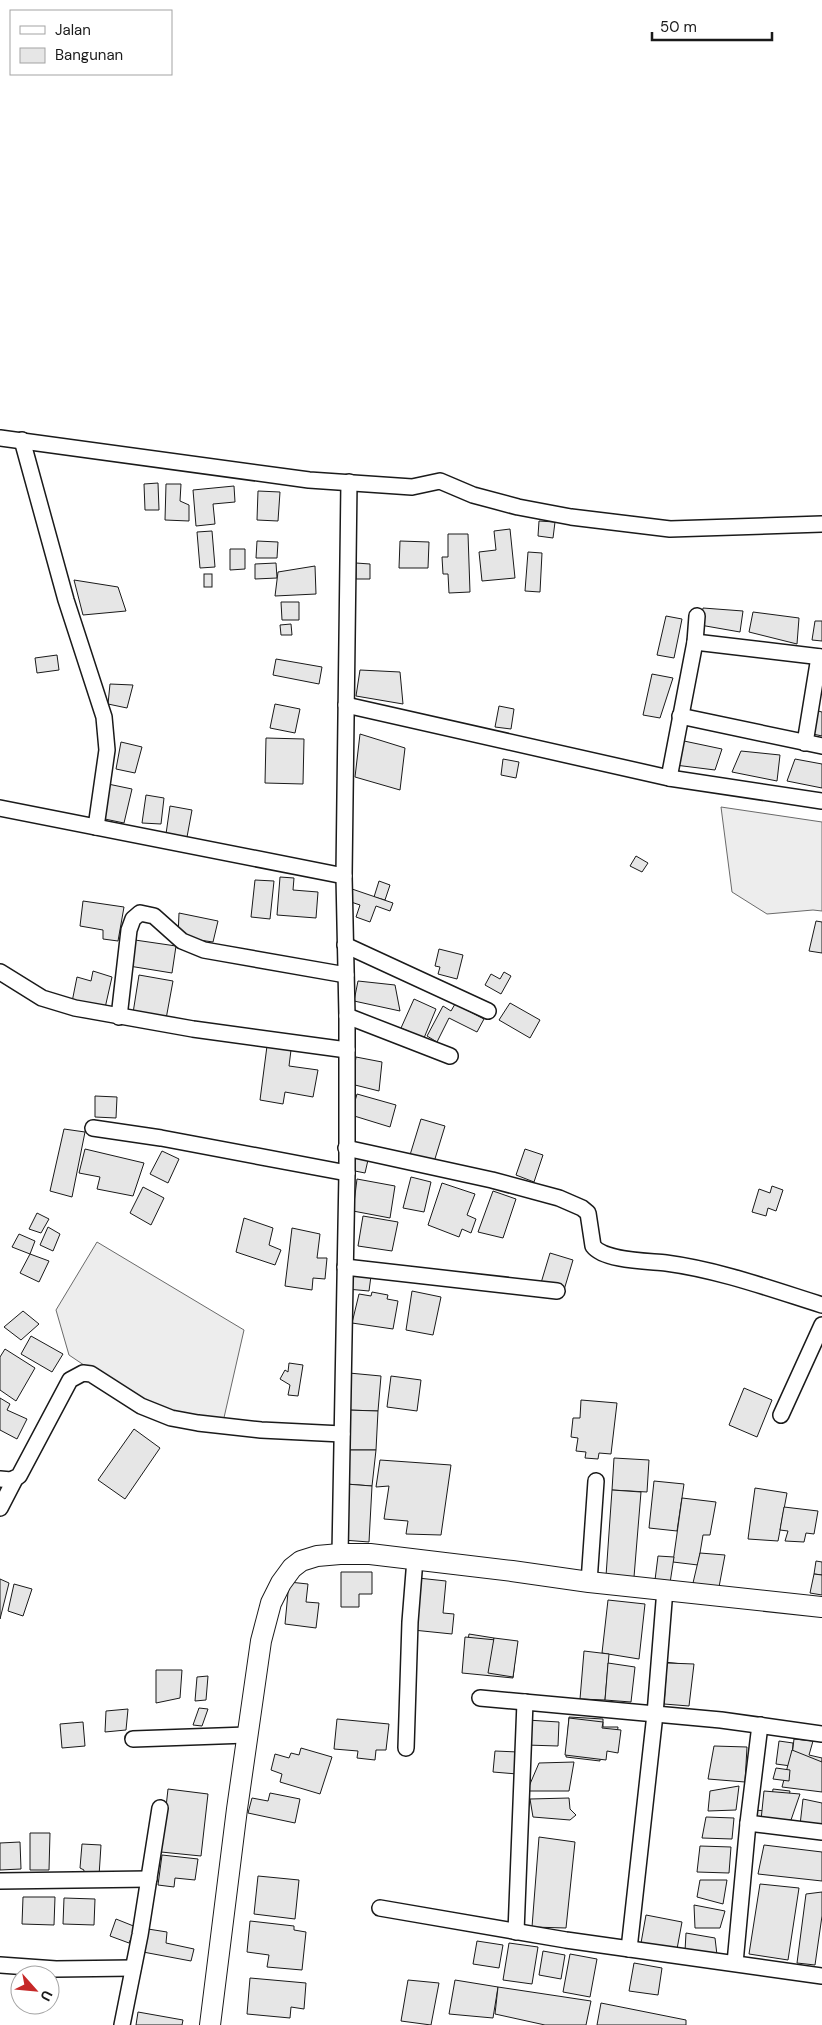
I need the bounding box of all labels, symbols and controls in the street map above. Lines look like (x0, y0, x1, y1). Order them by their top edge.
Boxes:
legend (10, 10, 172, 75)
scale bar (652, 10, 772, 42)
text: 50 m (660, 17, 697, 37)
text: Jalan (55, 20, 91, 40)
text: Bangunan (55, 45, 123, 65)
north arrow (10, 1965, 60, 2015)
text: U (36, 1988, 57, 2004)

